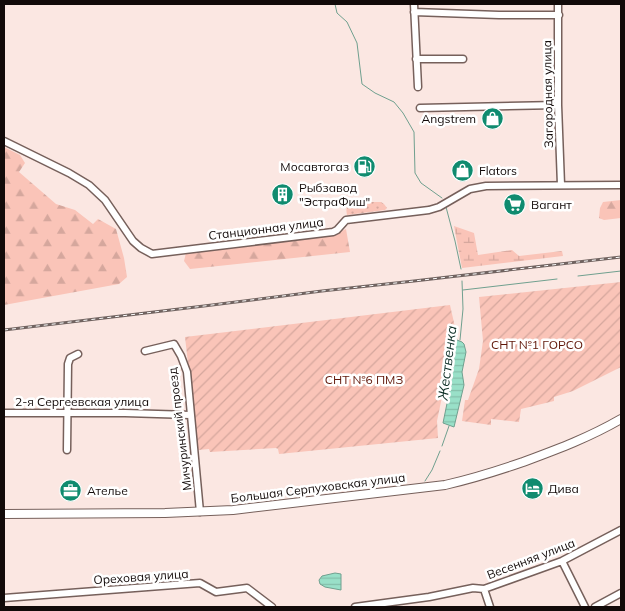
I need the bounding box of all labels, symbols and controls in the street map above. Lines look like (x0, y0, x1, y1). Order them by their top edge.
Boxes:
street label: Загородная улица (539, 40, 556, 148)
shop icon: Angstrem (480, 107, 504, 131)
place label: Angstrem (421, 111, 476, 126)
fuel station icon: Мосавтогаз (353, 155, 377, 179)
place label: Мосавтогаз (280, 159, 349, 174)
shop icon: Flators (451, 159, 475, 183)
place label: Flators (479, 163, 517, 178)
place label: Рыбзавод "ЭстраФиш" (299, 180, 370, 209)
building icon: Рыбзавод "ЭстраФиш" (271, 183, 295, 207)
supermarket icon: Вагант (503, 193, 527, 217)
place label: Вагант (531, 197, 572, 212)
street label: Станционная улица (207, 214, 324, 243)
water label: Жественка (433, 324, 461, 402)
park label: СНТ №1 ГОРСО (491, 337, 583, 352)
street label: Мичуринский проезд (165, 367, 194, 491)
park label: СНТ №6 ПМЗ (325, 372, 403, 387)
street label: 2-я Сергеевская улица (15, 394, 149, 409)
street label: Большая Серпуховская улица (230, 469, 406, 506)
hotel icon: Дива (520, 477, 544, 501)
office icon: Ателье (59, 479, 83, 503)
place label: Дива (548, 481, 579, 496)
place label: Ателье (87, 483, 128, 498)
street label: Весенняя улица (485, 535, 577, 582)
street label: Ореховая улица (93, 566, 189, 587)

